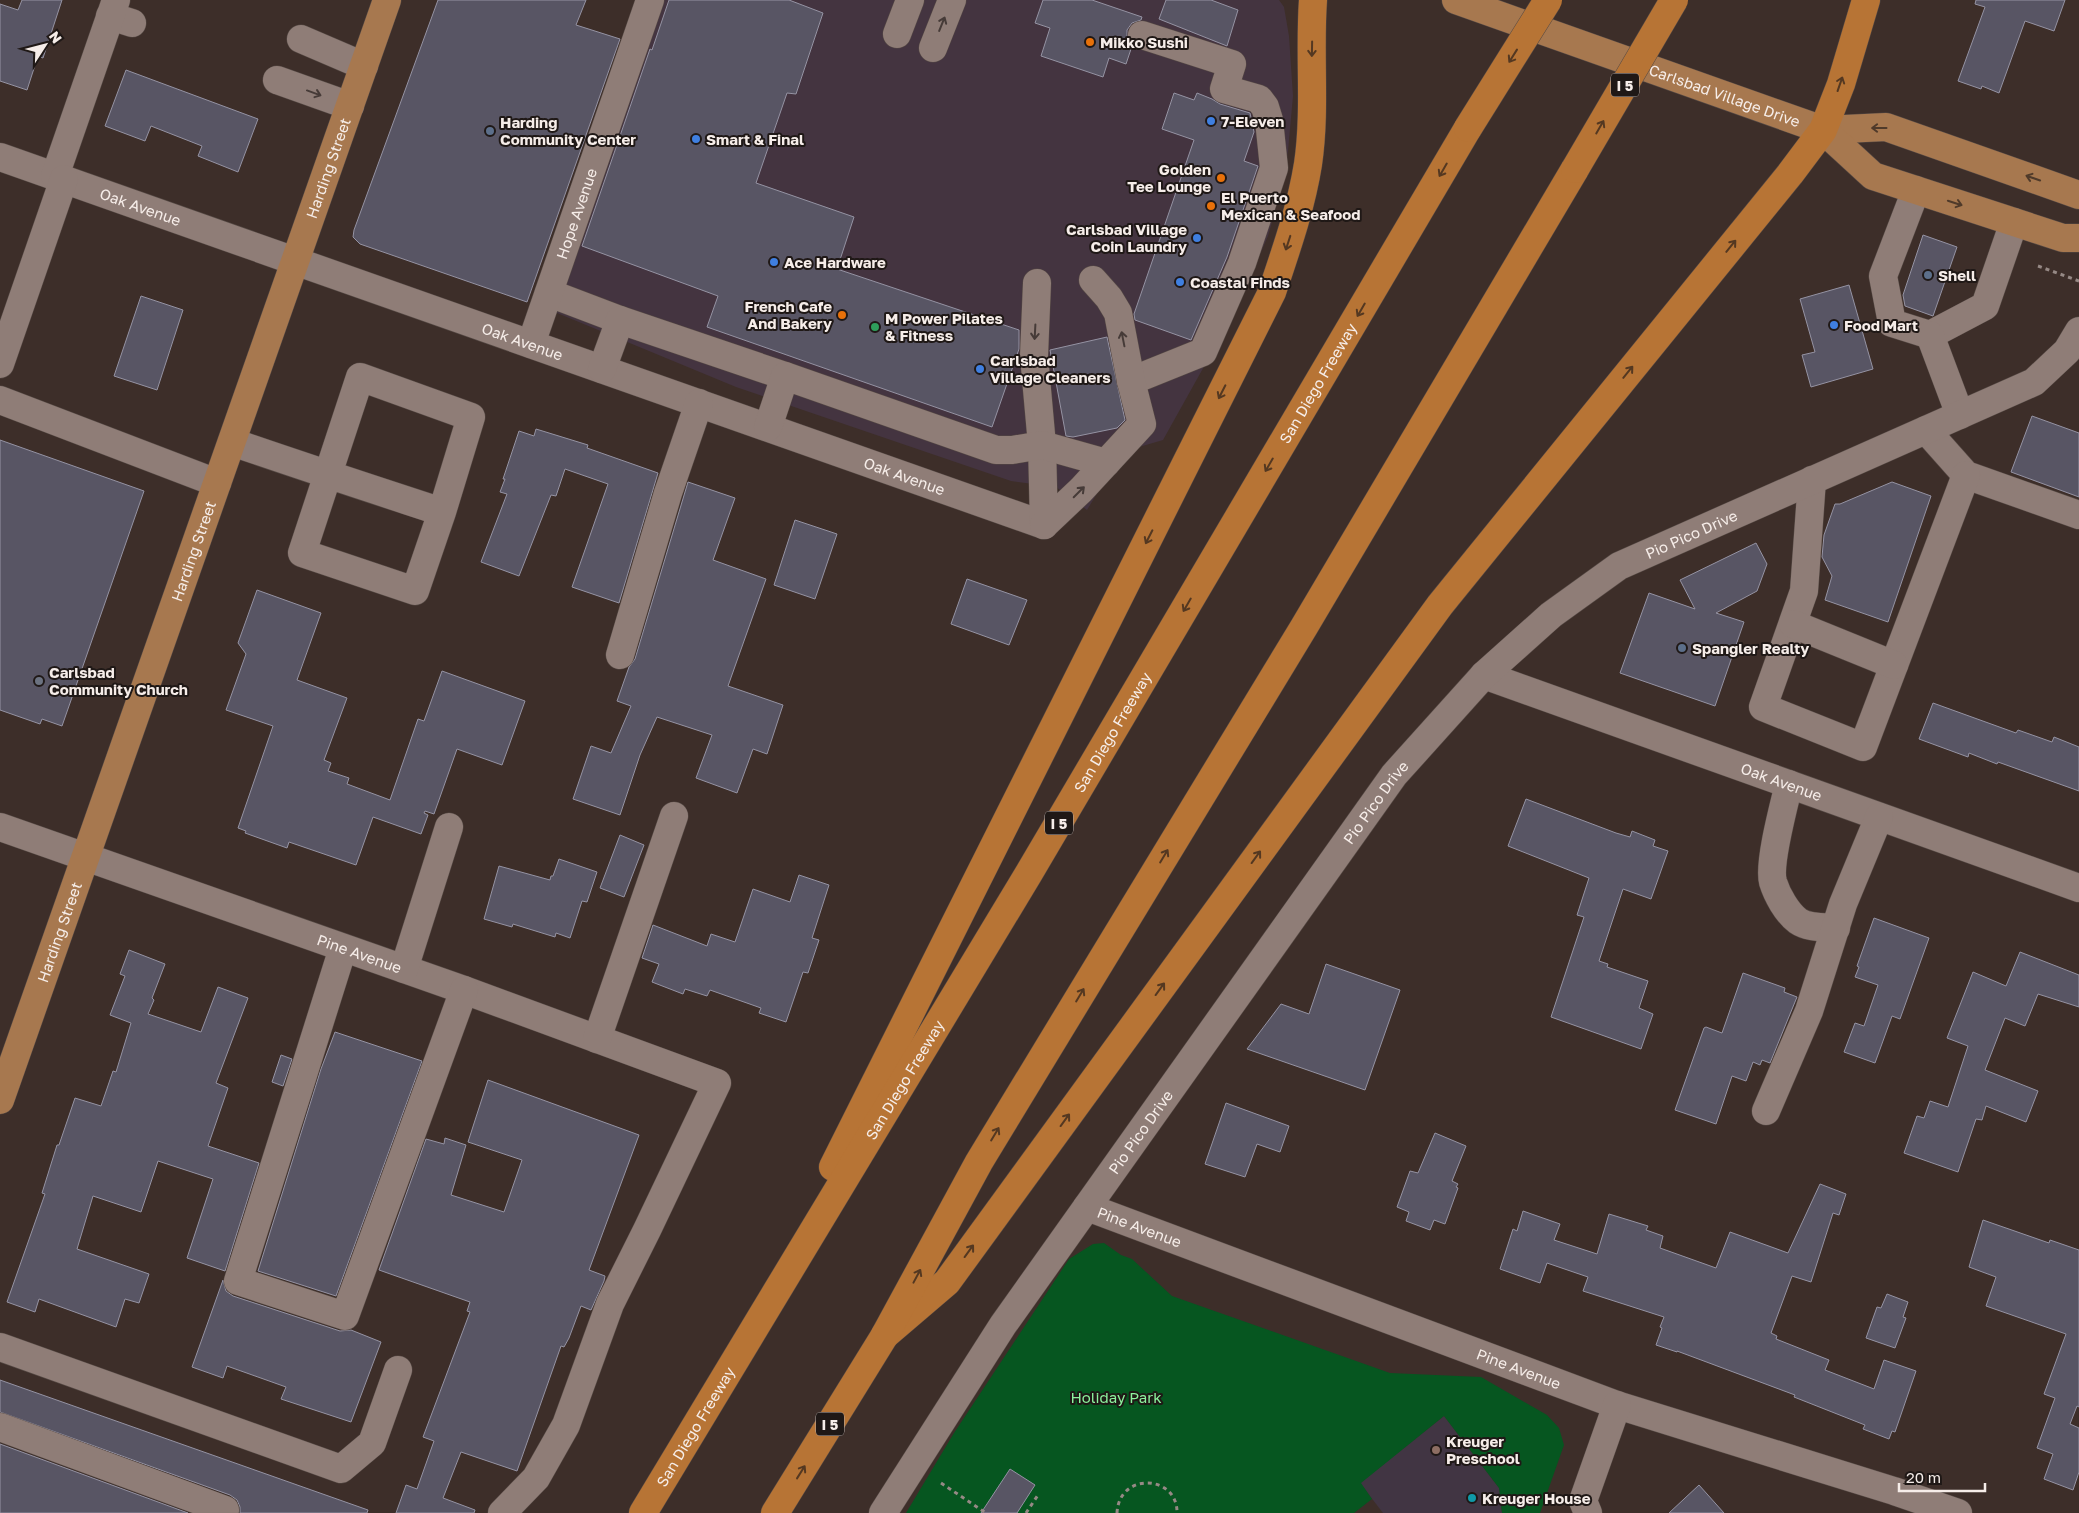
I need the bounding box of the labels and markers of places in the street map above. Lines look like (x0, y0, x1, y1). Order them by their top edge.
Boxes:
place label: Mikko Sushi (1100, 33, 1188, 51)
marker: Mikko Sushi (1084, 36, 1096, 48)
place label: 7-Eleven (1221, 112, 1284, 130)
place label: Harding Community Center (500, 113, 636, 148)
marker: 7-Eleven (1205, 115, 1217, 127)
marker: Harding Community Center (484, 125, 496, 137)
place label: Smart & Final (706, 130, 804, 148)
marker: Smart & Final (690, 133, 702, 145)
place label: Golden Tee Lounge (1127, 160, 1211, 195)
marker: Golden Tee Lounge (1215, 172, 1227, 184)
place label: El Puerto Mexican & Seafood (1221, 188, 1361, 223)
marker: El Puerto Mexican & Seafood (1205, 200, 1217, 212)
place label: Carlsbad Village Coin Laundry (1066, 220, 1187, 255)
marker: Carlsbad Village Coin Laundry (1191, 232, 1203, 244)
place label: Ace Hardware (784, 253, 886, 271)
marker: Ace Hardware (768, 256, 780, 268)
place label: Shell (1938, 266, 1976, 284)
marker: Shell (1922, 269, 1934, 281)
place label: Coastal Finds (1190, 273, 1290, 291)
marker: Coastal Finds (1174, 276, 1186, 288)
place label: French Cafe And Bakery (744, 297, 832, 332)
marker: French Cafe And Bakery (836, 309, 848, 321)
place label: M Power Pilates & Fitness (885, 309, 1003, 344)
place label: Food Mart (1844, 316, 1918, 334)
marker: Food Mart (1828, 319, 1840, 331)
marker: M Power Pilates & Fitness (869, 321, 881, 333)
place label: Carlsbad Village Cleaners (990, 351, 1111, 386)
marker: Carlsbad Village Cleaners (974, 363, 986, 375)
place label: Spangler Realty (1692, 639, 1809, 657)
marker: Spangler Realty (1676, 642, 1688, 654)
place label: Carlsbad Community Church (49, 663, 188, 698)
marker: Carlsbad Community Church (33, 675, 45, 687)
place label: Kreuger Preschool (1446, 1432, 1520, 1467)
marker: Kreuger Preschool (1430, 1444, 1442, 1456)
place label: Kreuger House (1482, 1489, 1591, 1507)
marker: Kreuger House (1466, 1492, 1478, 1504)

